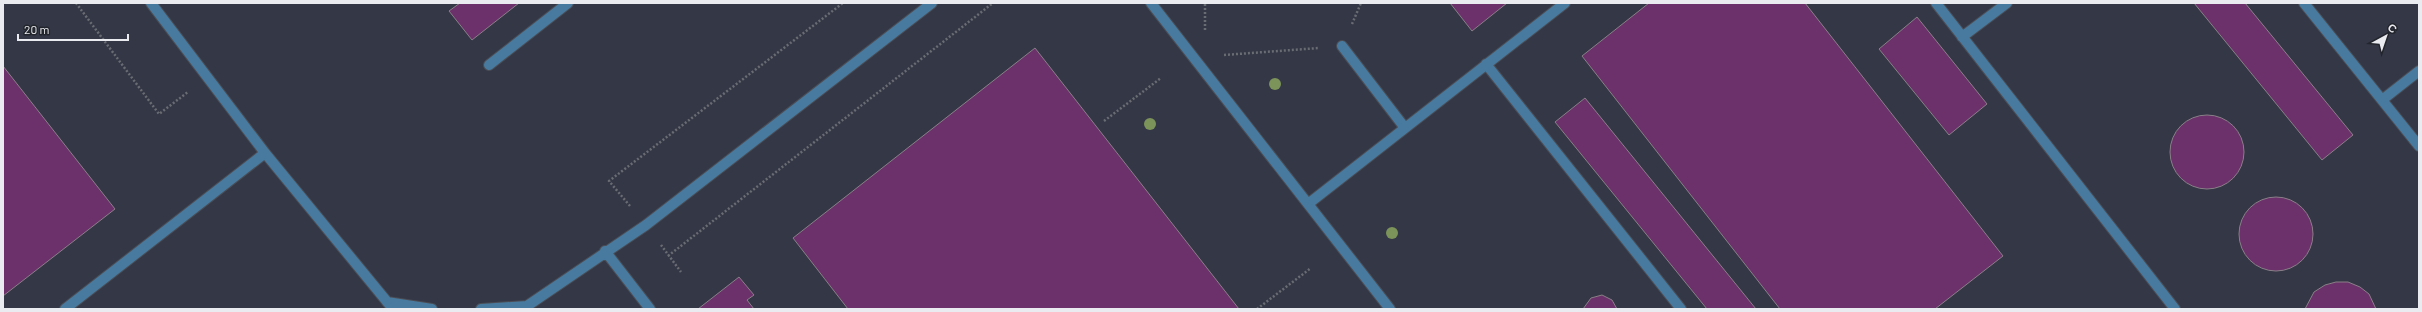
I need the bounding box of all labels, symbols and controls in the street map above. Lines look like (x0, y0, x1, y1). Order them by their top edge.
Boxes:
scale bar (18, 16, 128, 42)
north arrow (2366, 16, 2406, 56)
text: С (2386, 20, 2400, 36)
text: 20 m (24, 22, 50, 36)

